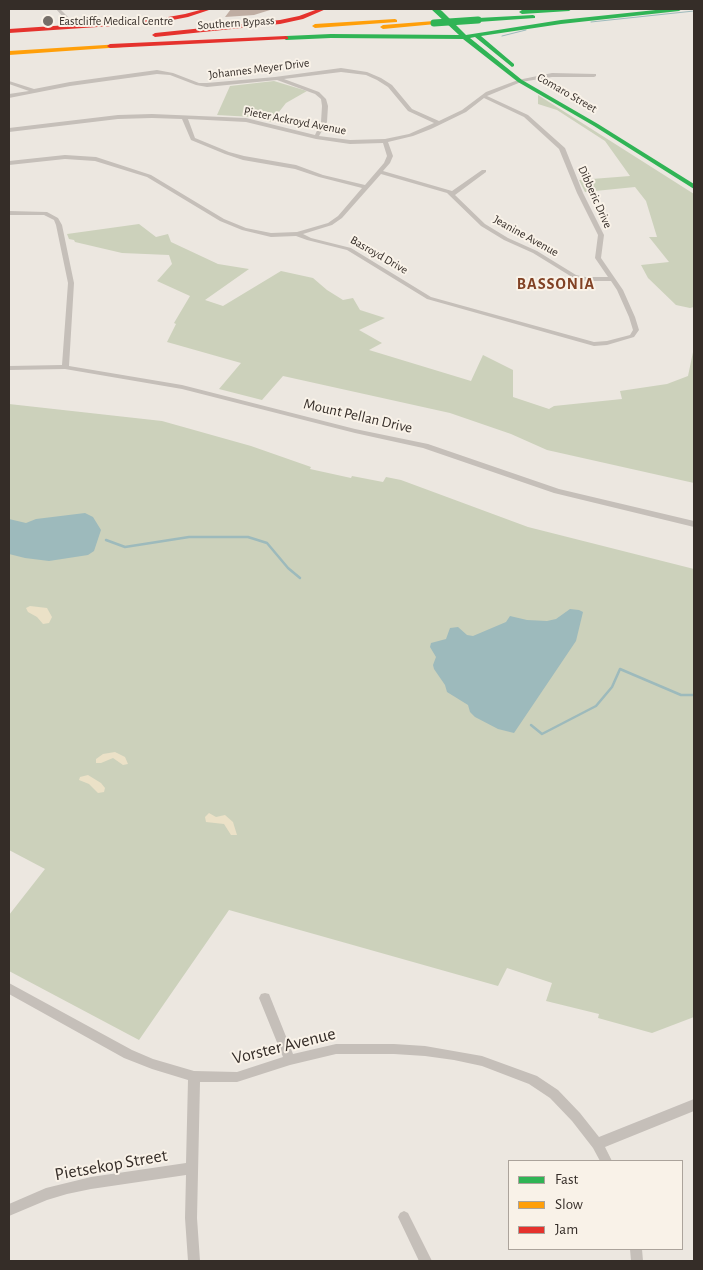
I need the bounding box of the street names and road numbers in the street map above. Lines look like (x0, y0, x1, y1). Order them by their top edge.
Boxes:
street label: Southern Bypass (197, 13, 275, 33)
street label: Johannes Meyer Drive (208, 56, 310, 82)
street label: Comaro Street (534, 70, 600, 116)
street label: Pieter Ackroyd Avenue (242, 104, 348, 138)
street label: Dibberic Drive (575, 164, 615, 230)
street label: Jeanine Avenue (491, 212, 561, 260)
street label: Basroyd Drive (348, 233, 410, 277)
street label: Mount Pellan Drive (302, 395, 414, 437)
street label: Vorster Avenue (230, 1023, 338, 1069)
street label: Pietsekop Street (53, 1144, 169, 1186)

